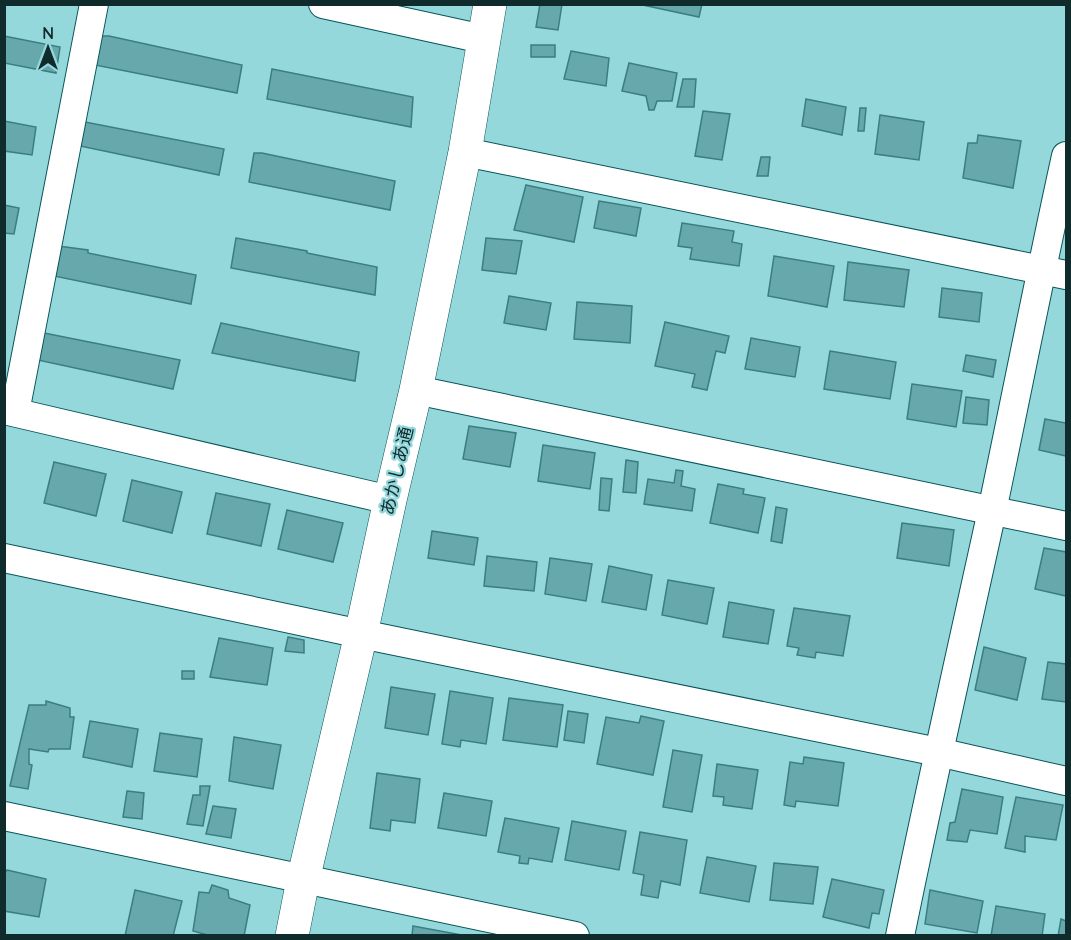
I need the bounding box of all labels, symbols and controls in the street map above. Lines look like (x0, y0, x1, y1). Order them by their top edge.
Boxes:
north arrow (18, 18, 78, 78)
text: N (42, 23, 54, 43)
street label: あかしあ通 (375, 424, 418, 517)

